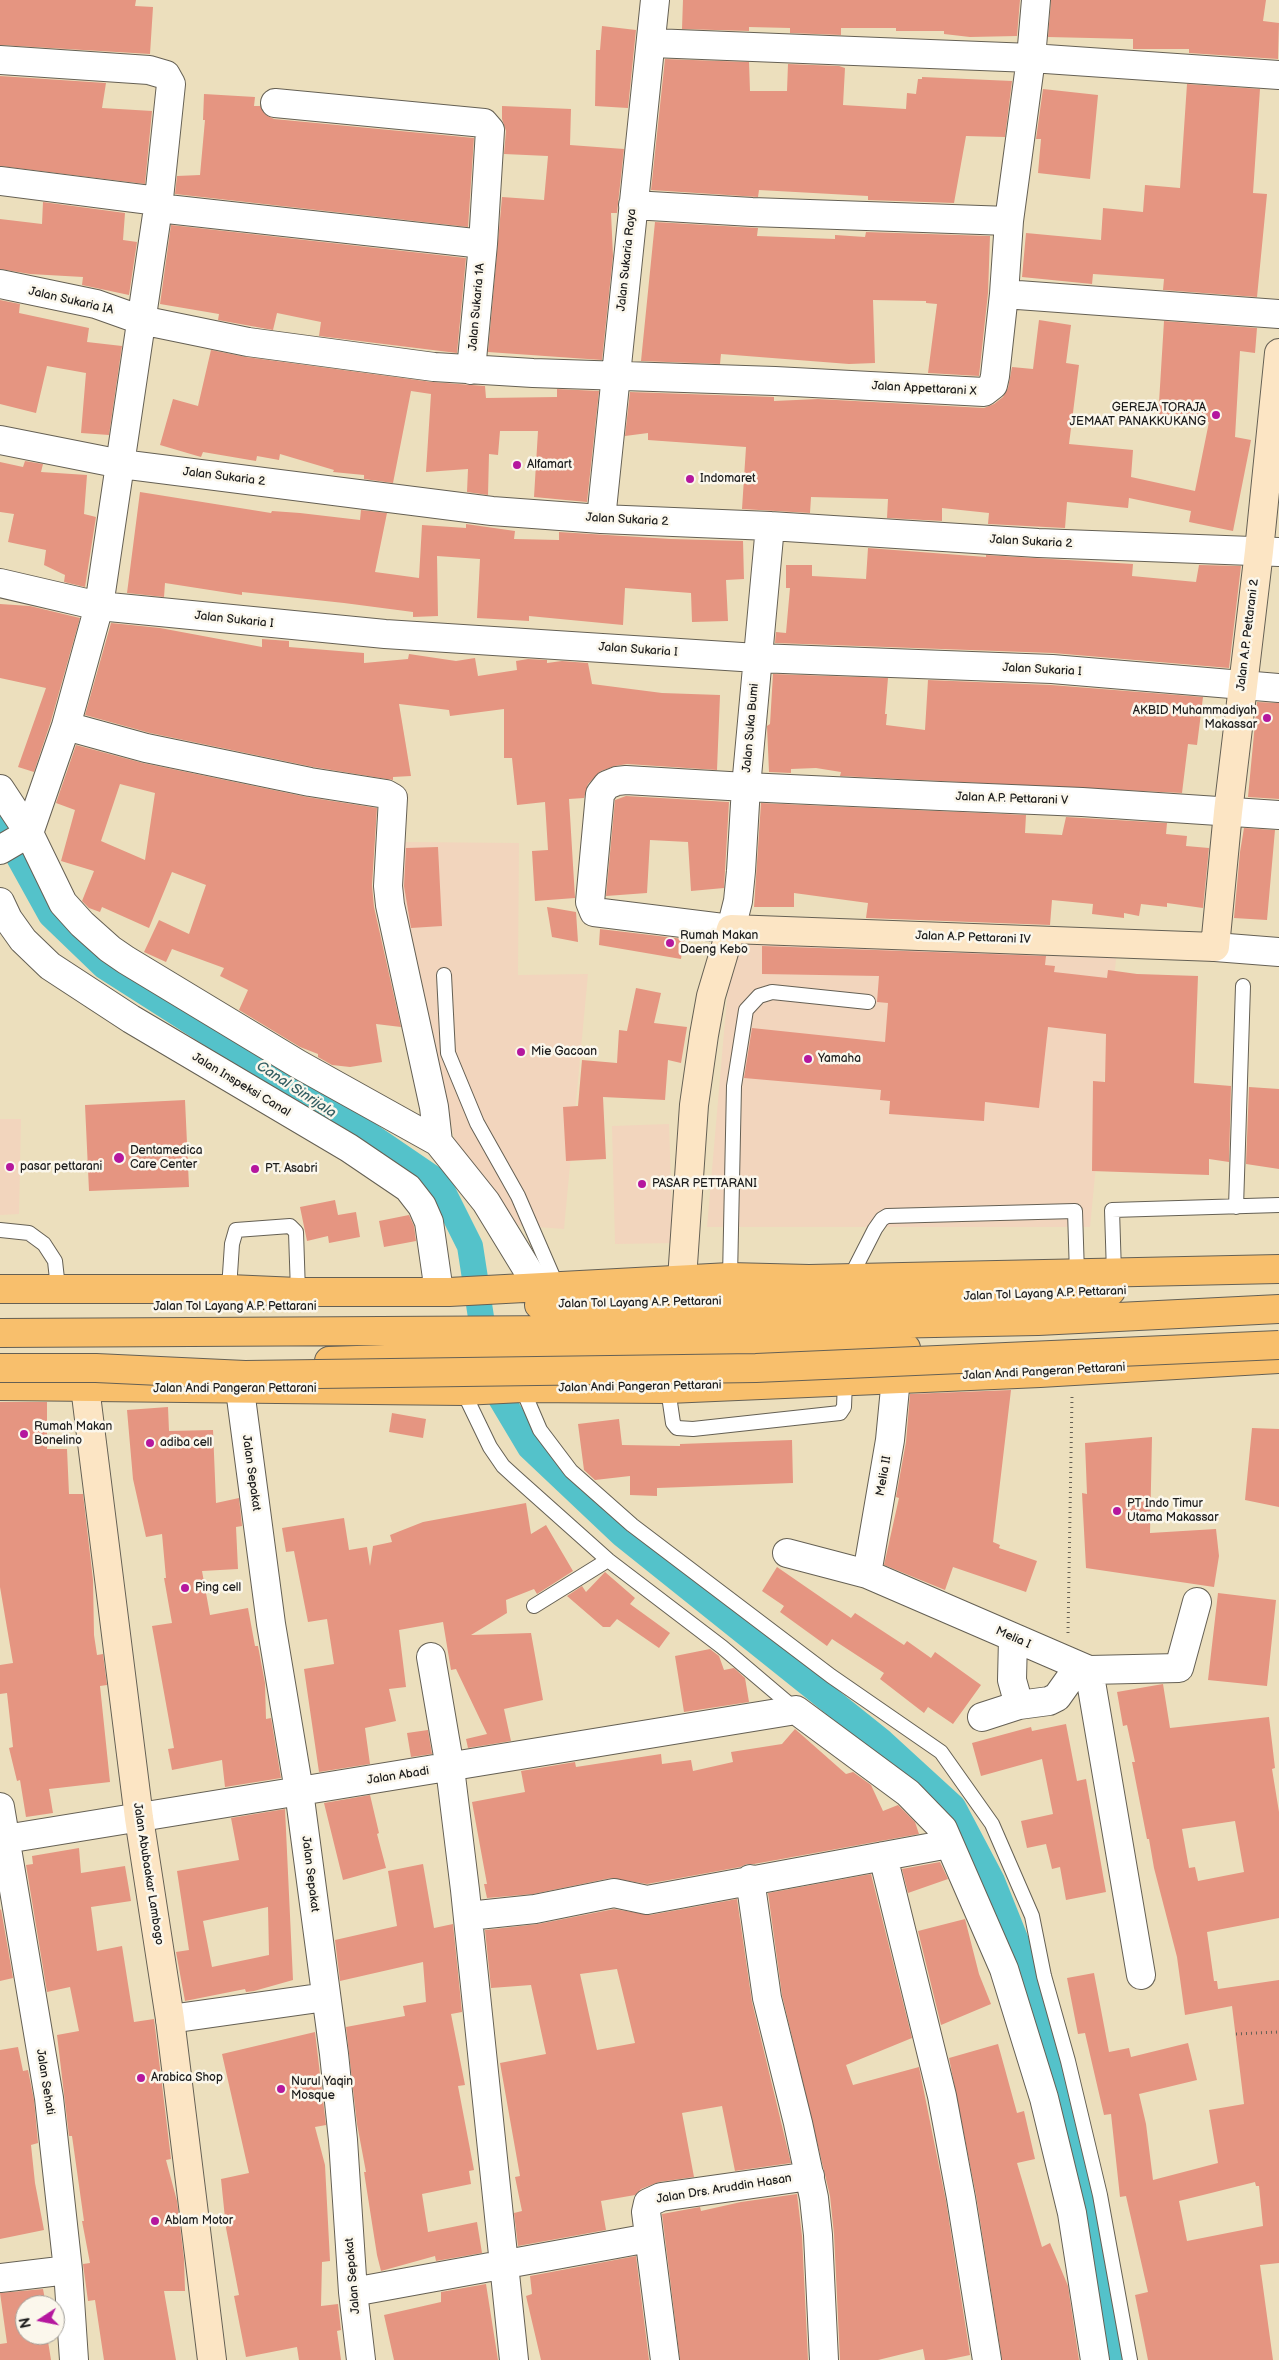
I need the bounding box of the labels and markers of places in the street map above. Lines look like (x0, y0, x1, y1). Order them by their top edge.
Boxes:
place label: GEREJA TORAJA JEMAAT PANAKKUKANG (1070, 401, 1206, 429)
marker: GEREJA TORAJA JEMAAT PANAKKUKANG (1210, 409, 1222, 421)
place label: Alfamart (527, 458, 572, 472)
marker: Alfamart (511, 459, 523, 471)
place label: Indomaret (700, 472, 756, 486)
marker: Indomaret (684, 473, 696, 485)
place label: AKBID Muhammadiyah Makassar (1133, 704, 1257, 732)
marker: AKBID Muhammadiyah Makassar (1261, 712, 1273, 724)
place label: Rumah Makan Daeng Kebo (680, 929, 758, 957)
marker: Rumah Makan Daeng Kebo (664, 937, 676, 949)
place label: Mie Gacoan (531, 1045, 597, 1059)
marker: Mie Gacoan (515, 1046, 527, 1058)
place label: Yamaha (818, 1052, 861, 1066)
marker: Yamaha (802, 1053, 814, 1065)
place label: Dentamedica Care Center (130, 1144, 202, 1172)
marker: Dentamedica Care Center (112, 1151, 126, 1165)
place label: pasar pettarani (20, 1160, 102, 1174)
marker: pasar pettarani (4, 1161, 16, 1173)
place label: PT. Asabri (265, 1162, 318, 1176)
marker: PT. Asabri (249, 1163, 261, 1175)
place label: PASAR PETTARANI (652, 1177, 757, 1191)
marker: PASAR PETTARANI (636, 1178, 648, 1190)
place label: Rumah Makan Bonelino (34, 1420, 112, 1448)
marker: Rumah Makan Bonelino (18, 1428, 30, 1440)
place label: adiba cell (160, 1436, 212, 1450)
marker: adiba cell (144, 1437, 156, 1449)
place label: PT Indo Timur Utama Makassar (1127, 1497, 1218, 1525)
marker: PT Indo Timur Utama Makassar (1111, 1505, 1123, 1517)
place label: Ping cell (195, 1581, 241, 1595)
marker: Ping cell (179, 1582, 191, 1594)
place label: Arabica Shop (151, 2071, 223, 2085)
marker: Arabica Shop (135, 2072, 147, 2084)
place label: Nurul Yaqin Mosque (291, 2075, 353, 2103)
marker: Nurul Yaqin Mosque (275, 2083, 287, 2095)
place label: Ablam Motor (165, 2214, 233, 2228)
marker: Ablam Motor (149, 2215, 161, 2227)

